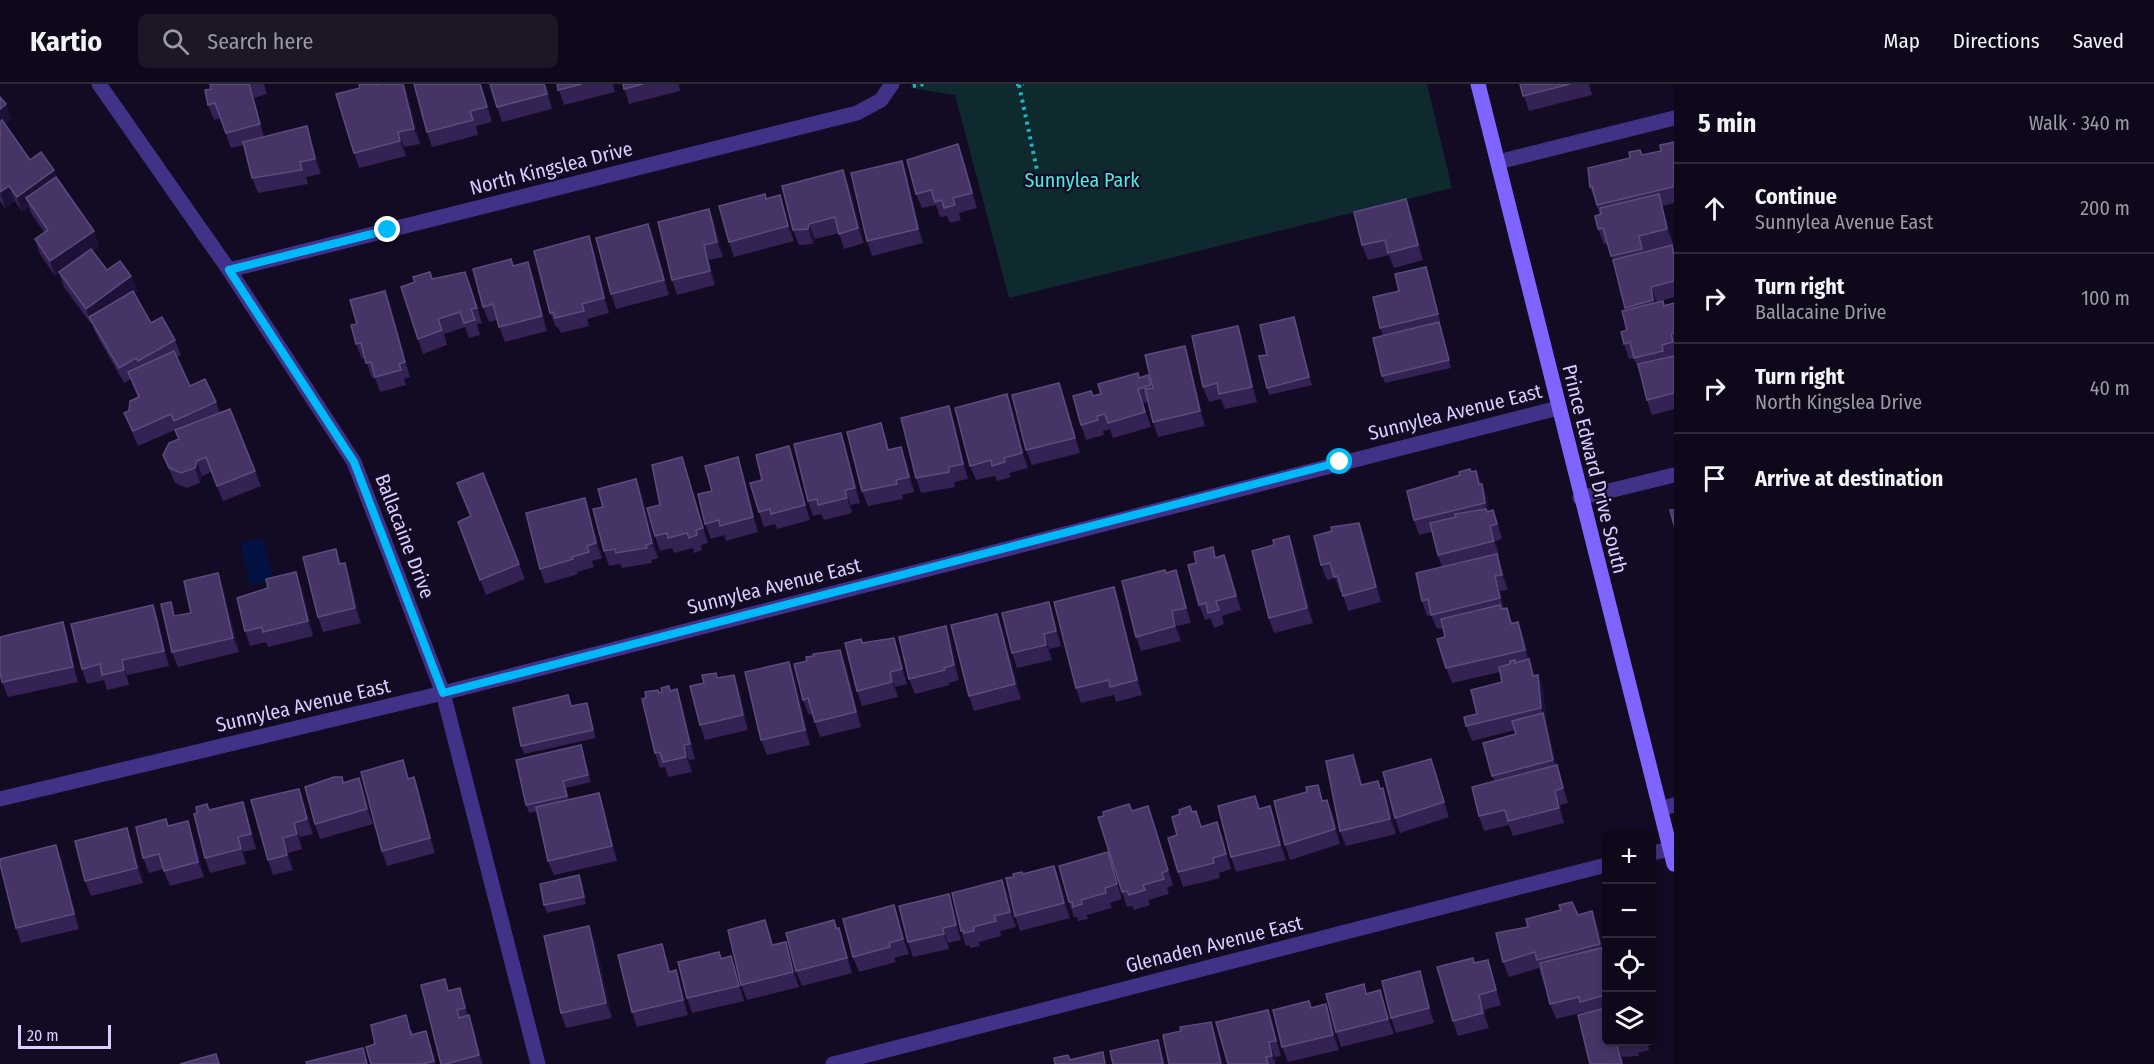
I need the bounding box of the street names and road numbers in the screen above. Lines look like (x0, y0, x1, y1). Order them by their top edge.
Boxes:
street label: North Kingslea Drive (467, 136, 635, 200)
street label: Prince Edward Drive South (1557, 362, 1633, 576)
street label: Sunnylea Avenue East (1366, 379, 1545, 445)
street label: Ballacaine Drive (370, 470, 440, 602)
street label: Sunnylea Avenue East (685, 553, 864, 619)
street label: Sunnylea Avenue East (213, 673, 393, 737)
street label: Glenaden Avenue East (1123, 910, 1305, 978)

